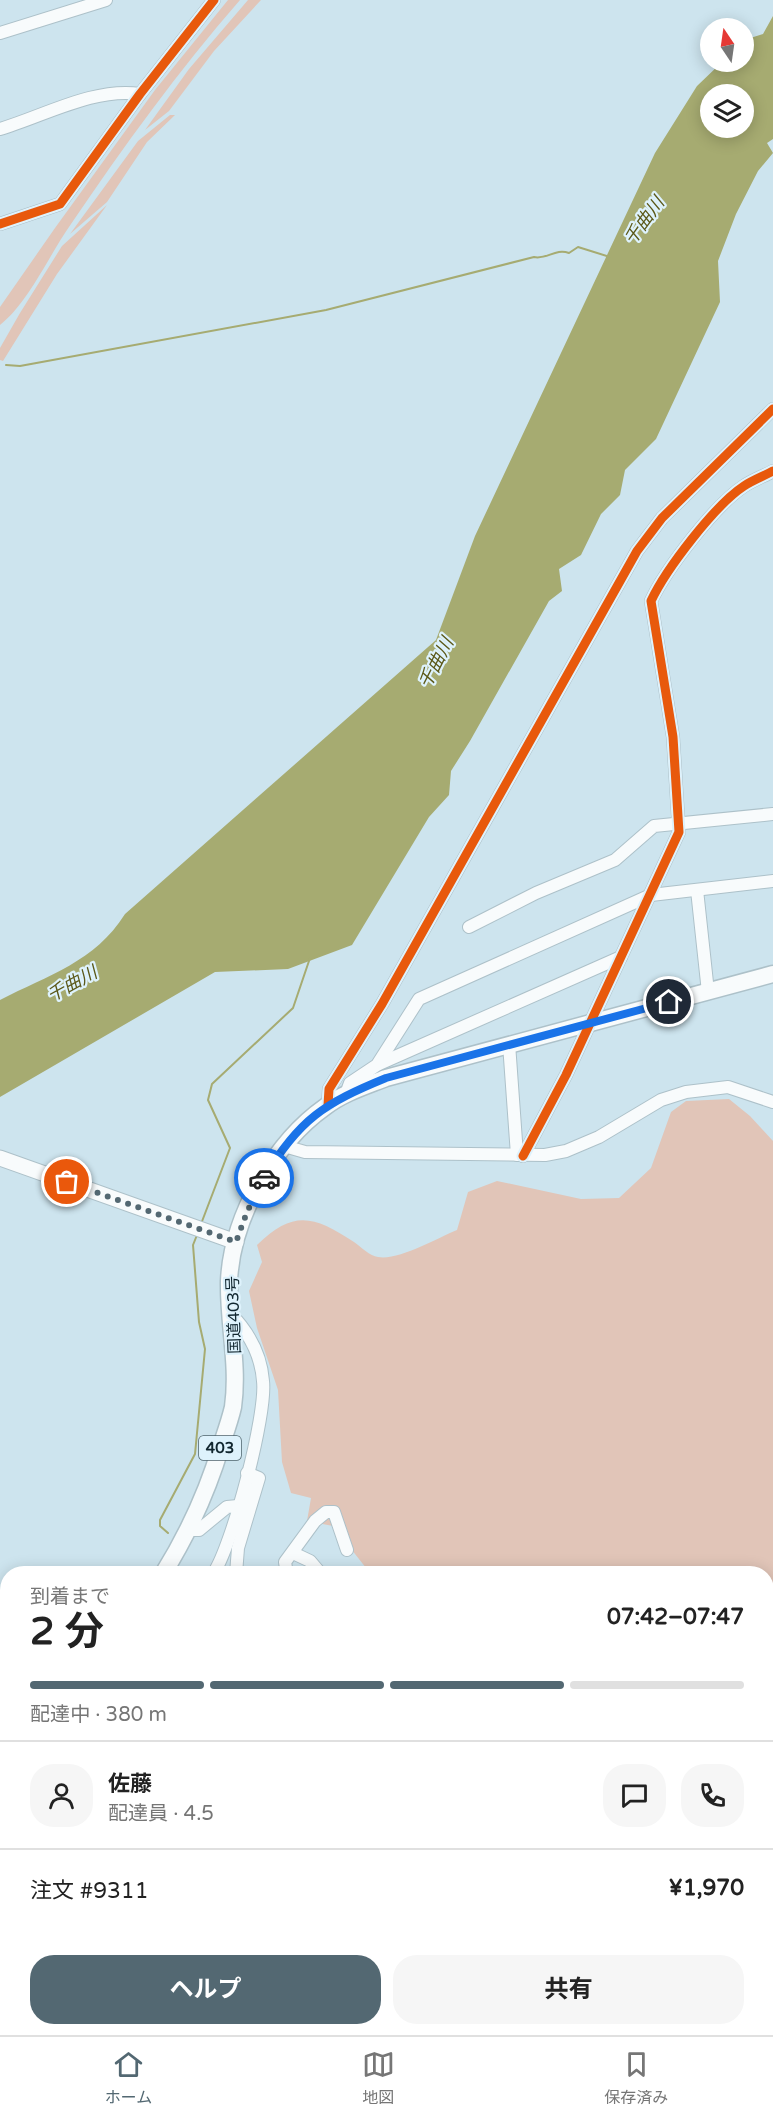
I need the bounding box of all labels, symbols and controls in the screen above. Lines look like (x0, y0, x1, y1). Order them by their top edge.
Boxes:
north arrow (700, 18, 754, 72)
map controls (700, 18, 754, 138)
button: layers (700, 84, 754, 138)
water label: 千曲川 (619, 191, 670, 249)
water label: 千曲川 (414, 632, 459, 692)
water label: 千曲川 (43, 960, 103, 1007)
pin (643, 976, 694, 1027)
icon: home (652, 985, 685, 1018)
courier (234, 1148, 294, 1208)
pin (41, 1156, 92, 1207)
icon: car (248, 1162, 281, 1195)
icon: bag (50, 1165, 83, 1198)
street label: 国道403号 (223, 1276, 245, 1354)
road number: 403 (199, 1436, 241, 1460)
text: 到着まで (30, 1585, 110, 1609)
text: 07:42–07:47 (607, 1604, 744, 1630)
text: 2 分 (30, 1608, 104, 1655)
text: 配達中 · 380 m (30, 1703, 167, 1727)
button: person (30, 1764, 93, 1827)
button: chat (603, 1764, 666, 1827)
button: phone (681, 1764, 744, 1827)
text: 佐藤 (108, 1771, 152, 1797)
text: 配達員 · 4.5 (108, 1802, 214, 1826)
text: ¥1,970 (669, 1875, 744, 1901)
text: 注文 #9311 (30, 1878, 148, 1904)
button: ヘルプ (30, 1955, 381, 2024)
button: 共有 (393, 1955, 744, 2024)
tab: ホーム (105, 2048, 152, 2108)
tab: 地図 (362, 2048, 395, 2108)
tab: 保存済み (604, 2048, 668, 2108)

